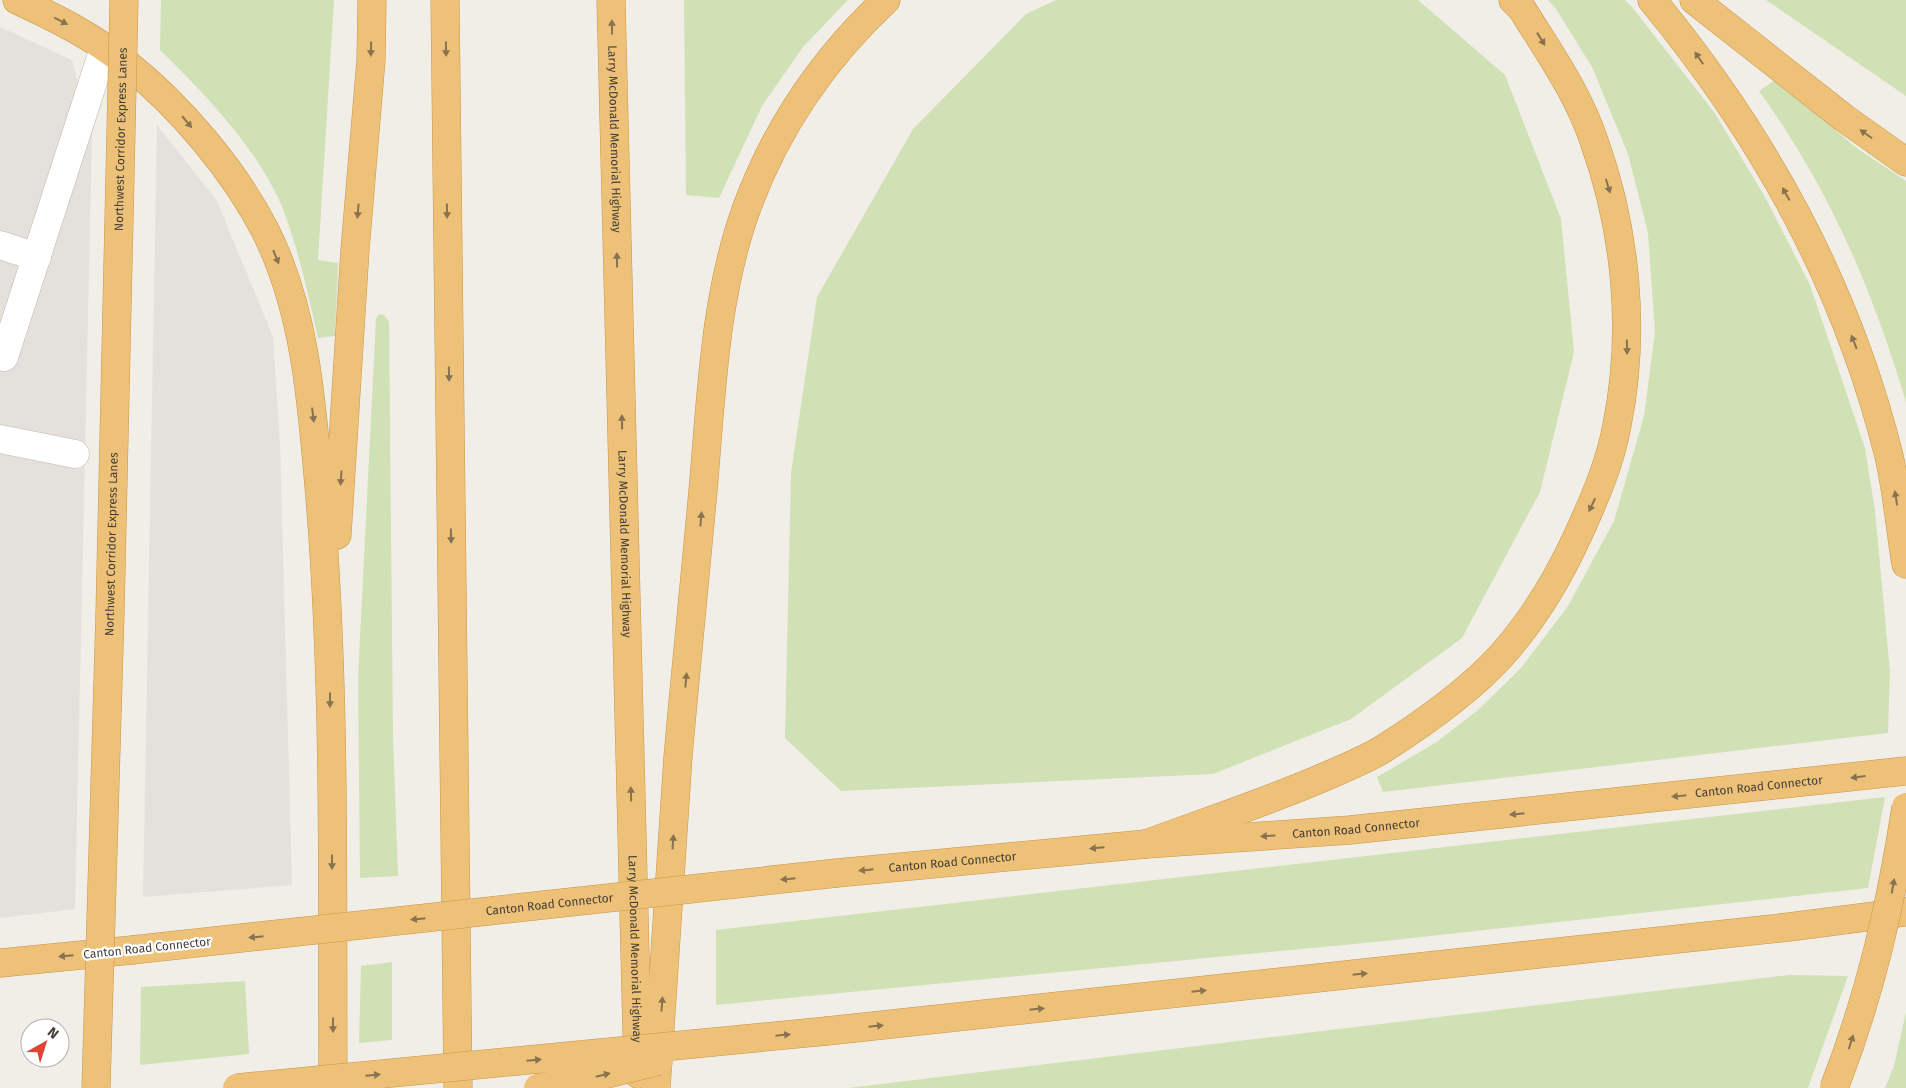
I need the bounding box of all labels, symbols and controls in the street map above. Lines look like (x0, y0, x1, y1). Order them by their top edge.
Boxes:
one-way arrow (54, 17, 69, 25)
one-way arrow (608, 19, 616, 35)
one-way arrow (1536, 33, 1546, 46)
one-way arrow (367, 41, 375, 57)
one-way arrow (442, 41, 450, 57)
street label: Larry McDonald Memorial Highway (605, 45, 624, 233)
street label: Northwest Corridor Express Lanes (112, 47, 130, 231)
one-way arrow (1694, 51, 1703, 64)
one-way arrow (182, 115, 193, 128)
one-way arrow (1859, 129, 1873, 139)
one-way arrow (1605, 179, 1613, 194)
one-way arrow (1782, 187, 1790, 202)
one-way arrow (354, 203, 362, 219)
one-way arrow (443, 203, 451, 219)
one-way arrow (272, 250, 280, 264)
one-way arrow (613, 251, 621, 267)
one-way arrow (1849, 335, 1857, 349)
one-way arrow (1623, 339, 1631, 355)
one-way arrow (445, 366, 453, 382)
one-way arrow (309, 407, 317, 423)
one-way arrow (617, 414, 625, 430)
street label: Larry McDonald Memorial Highway (615, 450, 634, 638)
street label: Northwest Corridor Express Lanes (102, 452, 121, 636)
one-way arrow (336, 470, 344, 486)
one-way arrow (1891, 490, 1899, 506)
one-way arrow (1588, 498, 1596, 512)
one-way arrow (697, 510, 705, 526)
one-way arrow (447, 528, 455, 544)
one-way arrow (682, 672, 690, 688)
one-way arrow (326, 692, 334, 708)
street label: Canton Road Connector (1694, 773, 1824, 800)
one-way arrow (1849, 773, 1865, 781)
one-way arrow (627, 786, 635, 802)
one-way arrow (1670, 792, 1686, 800)
one-way arrow (1509, 810, 1525, 818)
street label: Canton Road Connector (1292, 816, 1421, 841)
one-way arrow (1260, 832, 1276, 840)
one-way arrow (669, 834, 677, 850)
one-way arrow (1089, 844, 1105, 852)
street label: Canton Road Connector (888, 849, 1017, 875)
one-way arrow (328, 854, 336, 870)
street label: Larry McDonald Memorial Highway (625, 855, 644, 1043)
one-way arrow (857, 867, 873, 875)
one-way arrow (780, 875, 796, 883)
one-way arrow (1890, 877, 1898, 893)
street label: Canton Road Connector (485, 890, 614, 918)
one-way arrow (409, 915, 425, 923)
one-way arrow (248, 933, 264, 941)
street label: Canton Road Connector (83, 934, 212, 962)
one-way arrow (58, 952, 74, 960)
one-way arrow (1353, 970, 1369, 978)
one-way arrow (1191, 987, 1207, 995)
one-way arrow (658, 996, 666, 1012)
one-way arrow (1030, 1005, 1046, 1013)
one-way arrow (329, 1017, 337, 1033)
north arrow (20, 1018, 70, 1068)
one-way arrow (868, 1022, 884, 1030)
text: N (44, 1024, 62, 1043)
one-way arrow (776, 1031, 792, 1039)
one-way arrow (1847, 1035, 1855, 1050)
one-way arrow (527, 1055, 543, 1063)
one-way arrow (365, 1071, 381, 1079)
one-way arrow (596, 1071, 611, 1079)

